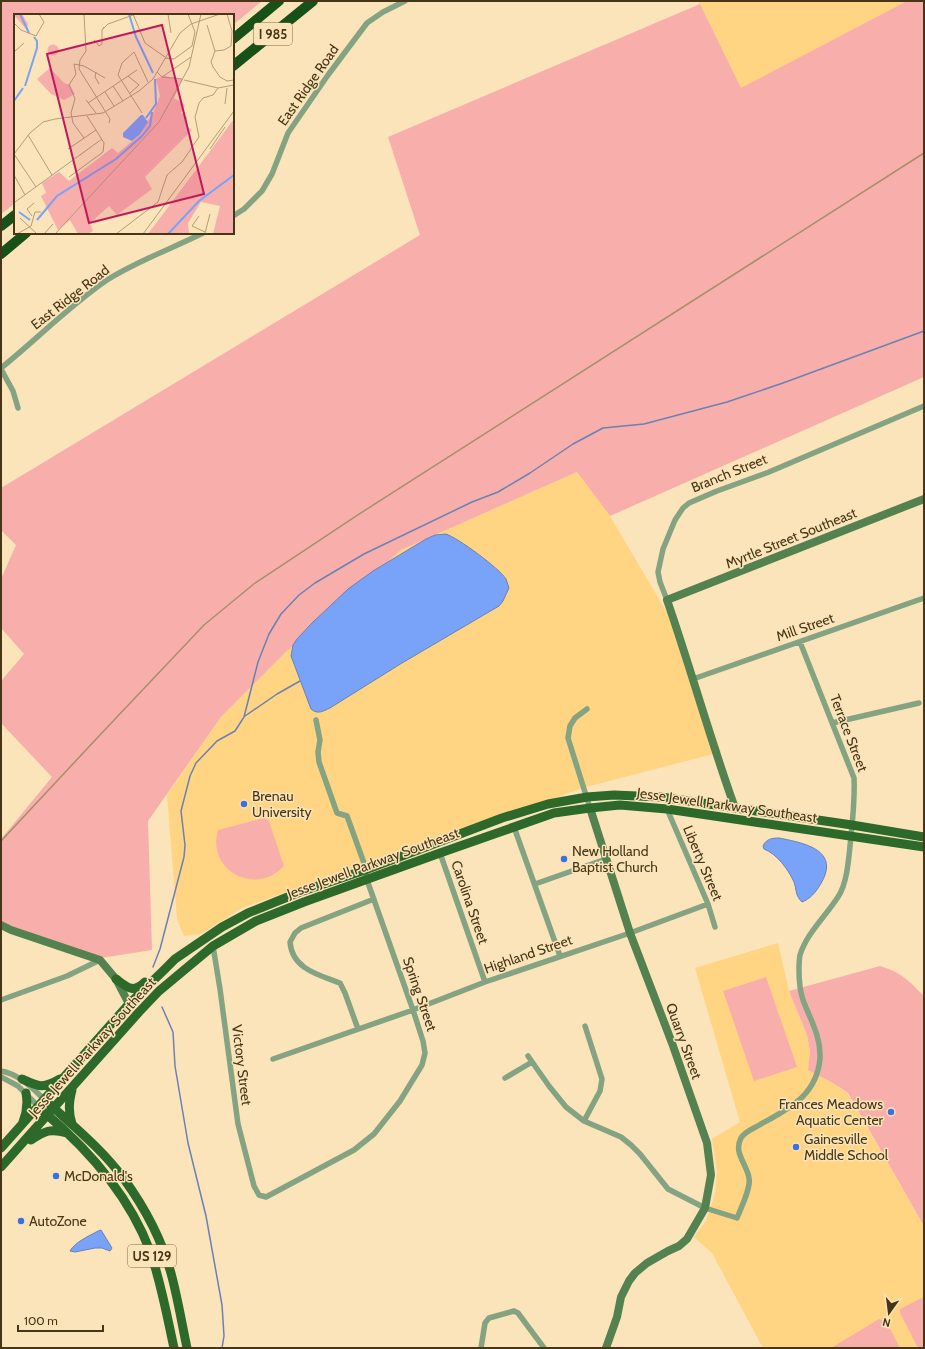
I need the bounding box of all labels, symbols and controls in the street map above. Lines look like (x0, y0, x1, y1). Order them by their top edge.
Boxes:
inset map (14, 14, 234, 234)
road number: I 985 (254, 23, 292, 45)
street label: East Ridge Road (273, 41, 343, 129)
street label: East Ridge Road (27, 261, 113, 333)
street label: Branch Street (688, 450, 770, 496)
street label: Myrtle Street Southeast (723, 503, 859, 573)
street label: Mill Street (774, 609, 837, 645)
street label: Terrace Street (826, 692, 872, 775)
street label: Jesse Jewell Parkway Southeast (635, 783, 819, 827)
place label: Brenau University (252, 787, 312, 821)
marker: Brenau University (239, 799, 249, 809)
street label: Jesse Jewell Parkway Southeast (284, 823, 462, 903)
street label: Liberty Street (679, 823, 727, 904)
place label: New Holland Baptist Church (572, 842, 658, 876)
marker: New Holland Baptist Church (559, 854, 569, 864)
street label: Carolina Street (447, 858, 493, 946)
street label: Highland Street (482, 930, 575, 977)
street label: Spring Street (399, 955, 441, 1034)
street label: Jesse Jewell Parkway Southeast (24, 973, 160, 1121)
street label: Quarry Street (662, 1000, 706, 1082)
street label: Victory Street (228, 1023, 256, 1107)
place label: Frances Meadows Aquatic Center (779, 1095, 884, 1129)
marker: Frances Meadows Aquatic Center (886, 1107, 896, 1117)
place label: Gainesville Middle School (804, 1130, 889, 1164)
marker: Gainesville Middle School (791, 1142, 801, 1152)
place label: McDonald's (64, 1167, 133, 1185)
marker: McDonald's (51, 1171, 61, 1181)
place label: AutoZone (29, 1212, 87, 1230)
marker: AutoZone (16, 1216, 26, 1226)
road number: US 129 (128, 1245, 176, 1267)
north arrow (869, 1293, 909, 1333)
scale bar (18, 1307, 103, 1333)
text: 100 m (24, 1313, 58, 1328)
text: N (881, 1315, 892, 1330)

